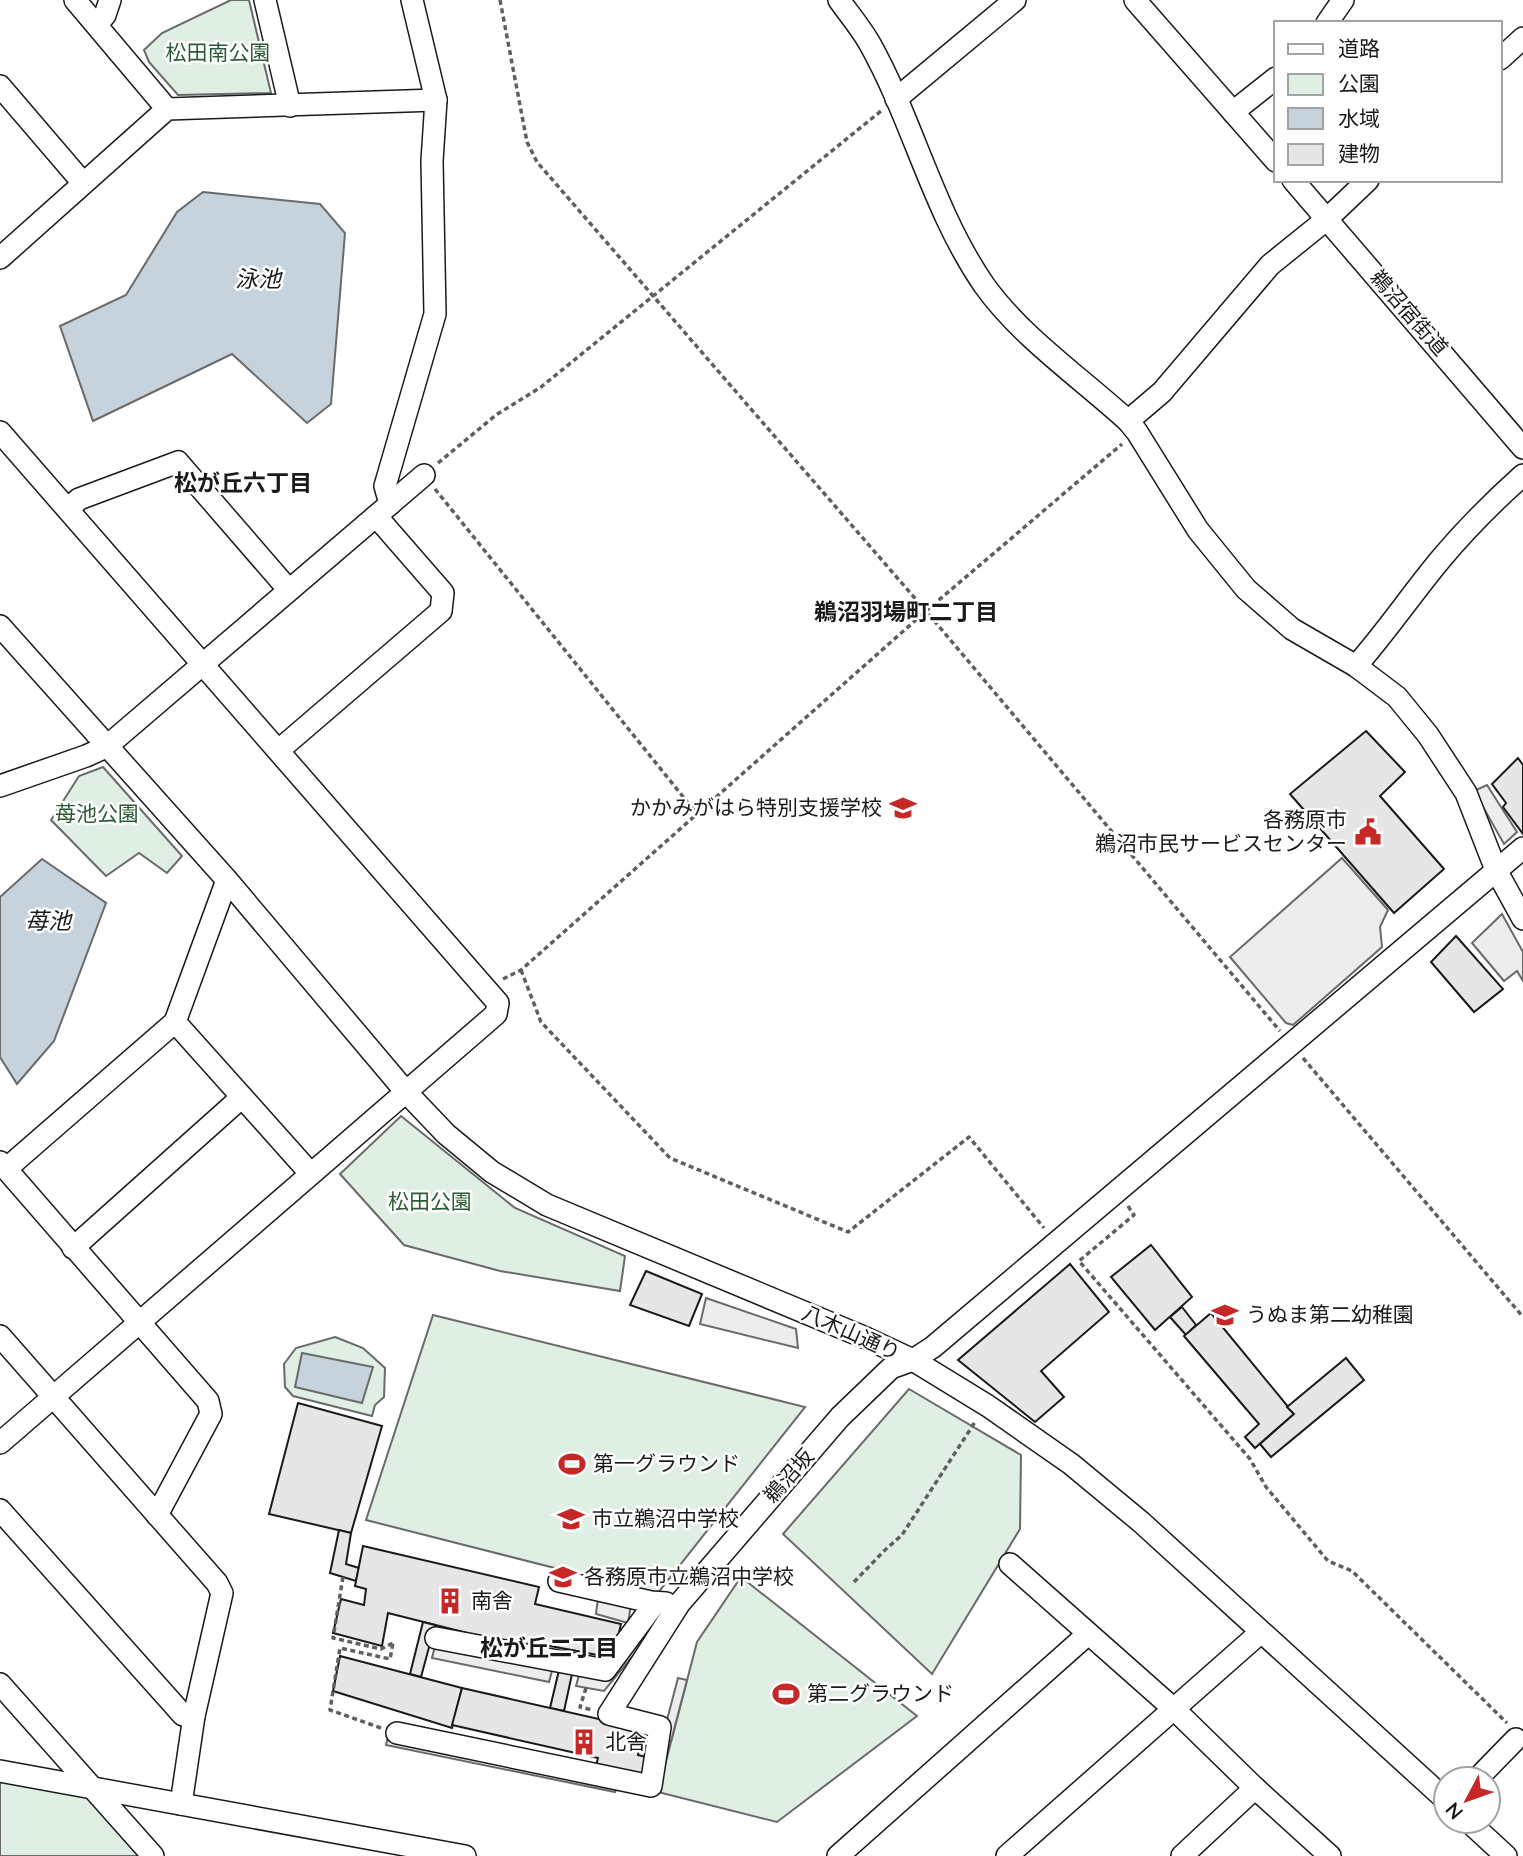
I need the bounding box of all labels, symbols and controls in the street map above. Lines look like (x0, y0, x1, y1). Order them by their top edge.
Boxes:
legend (1274, 21, 1502, 182)
text: 道路 (1338, 35, 1380, 60)
park label: 松田南公園 (166, 39, 271, 64)
text: 公園 (1338, 70, 1380, 95)
text: 水域 (1338, 105, 1380, 130)
text: 建物 (1338, 140, 1380, 165)
water label: 泳池 (235, 264, 283, 292)
street label: 鵜沼宿街道 (1366, 264, 1454, 360)
district label: 松が丘六丁目 (174, 468, 312, 496)
district label: 鵜沼羽場町二丁目 (814, 597, 998, 625)
school or university icon: かかみがはら特別支援学校 (888, 793, 918, 823)
place label: かかみがはら特別支援学校 (630, 794, 882, 819)
park label: 苺池公園 (55, 800, 139, 825)
place label: 各務原市 鵜沼市民サービスセンター (1095, 806, 1347, 855)
public building icon: 各務原市 鵜沼市民サービスセンター (1353, 817, 1383, 847)
water label: 苺池 (25, 906, 73, 934)
park label: 松田公園 (388, 1188, 472, 1213)
street label: 八木山通り (799, 1299, 905, 1364)
school or university icon: うぬま第二幼稚園 (1210, 1300, 1240, 1330)
place label: うぬま第二幼稚園 (1246, 1301, 1414, 1326)
street label: 鵜沼坂 (758, 1443, 818, 1507)
sports icon: 第一グラウンド (557, 1449, 587, 1479)
place label: 第一グラウンド (593, 1450, 740, 1475)
school or university icon: 市立鵜沼中学校 (556, 1504, 586, 1534)
place label: 市立鵜沼中学校 (592, 1505, 739, 1530)
school or university icon: 各務原市立鵜沼中学校 (548, 1562, 578, 1592)
place label: 各務原市立鵜沼中学校 (584, 1563, 794, 1588)
building icon: 南舎 (435, 1586, 465, 1616)
place label: 南舎 (471, 1587, 513, 1612)
district label: 松が丘二丁目 (480, 1633, 618, 1661)
sports icon: 第二グラウンド (771, 1679, 801, 1709)
place label: 第二グラウンド (807, 1680, 954, 1705)
building icon: 北舎 (569, 1727, 599, 1757)
place label: 北舎 (605, 1728, 647, 1753)
north arrow (1432, 1765, 1502, 1835)
text: N (1440, 1798, 1467, 1825)

